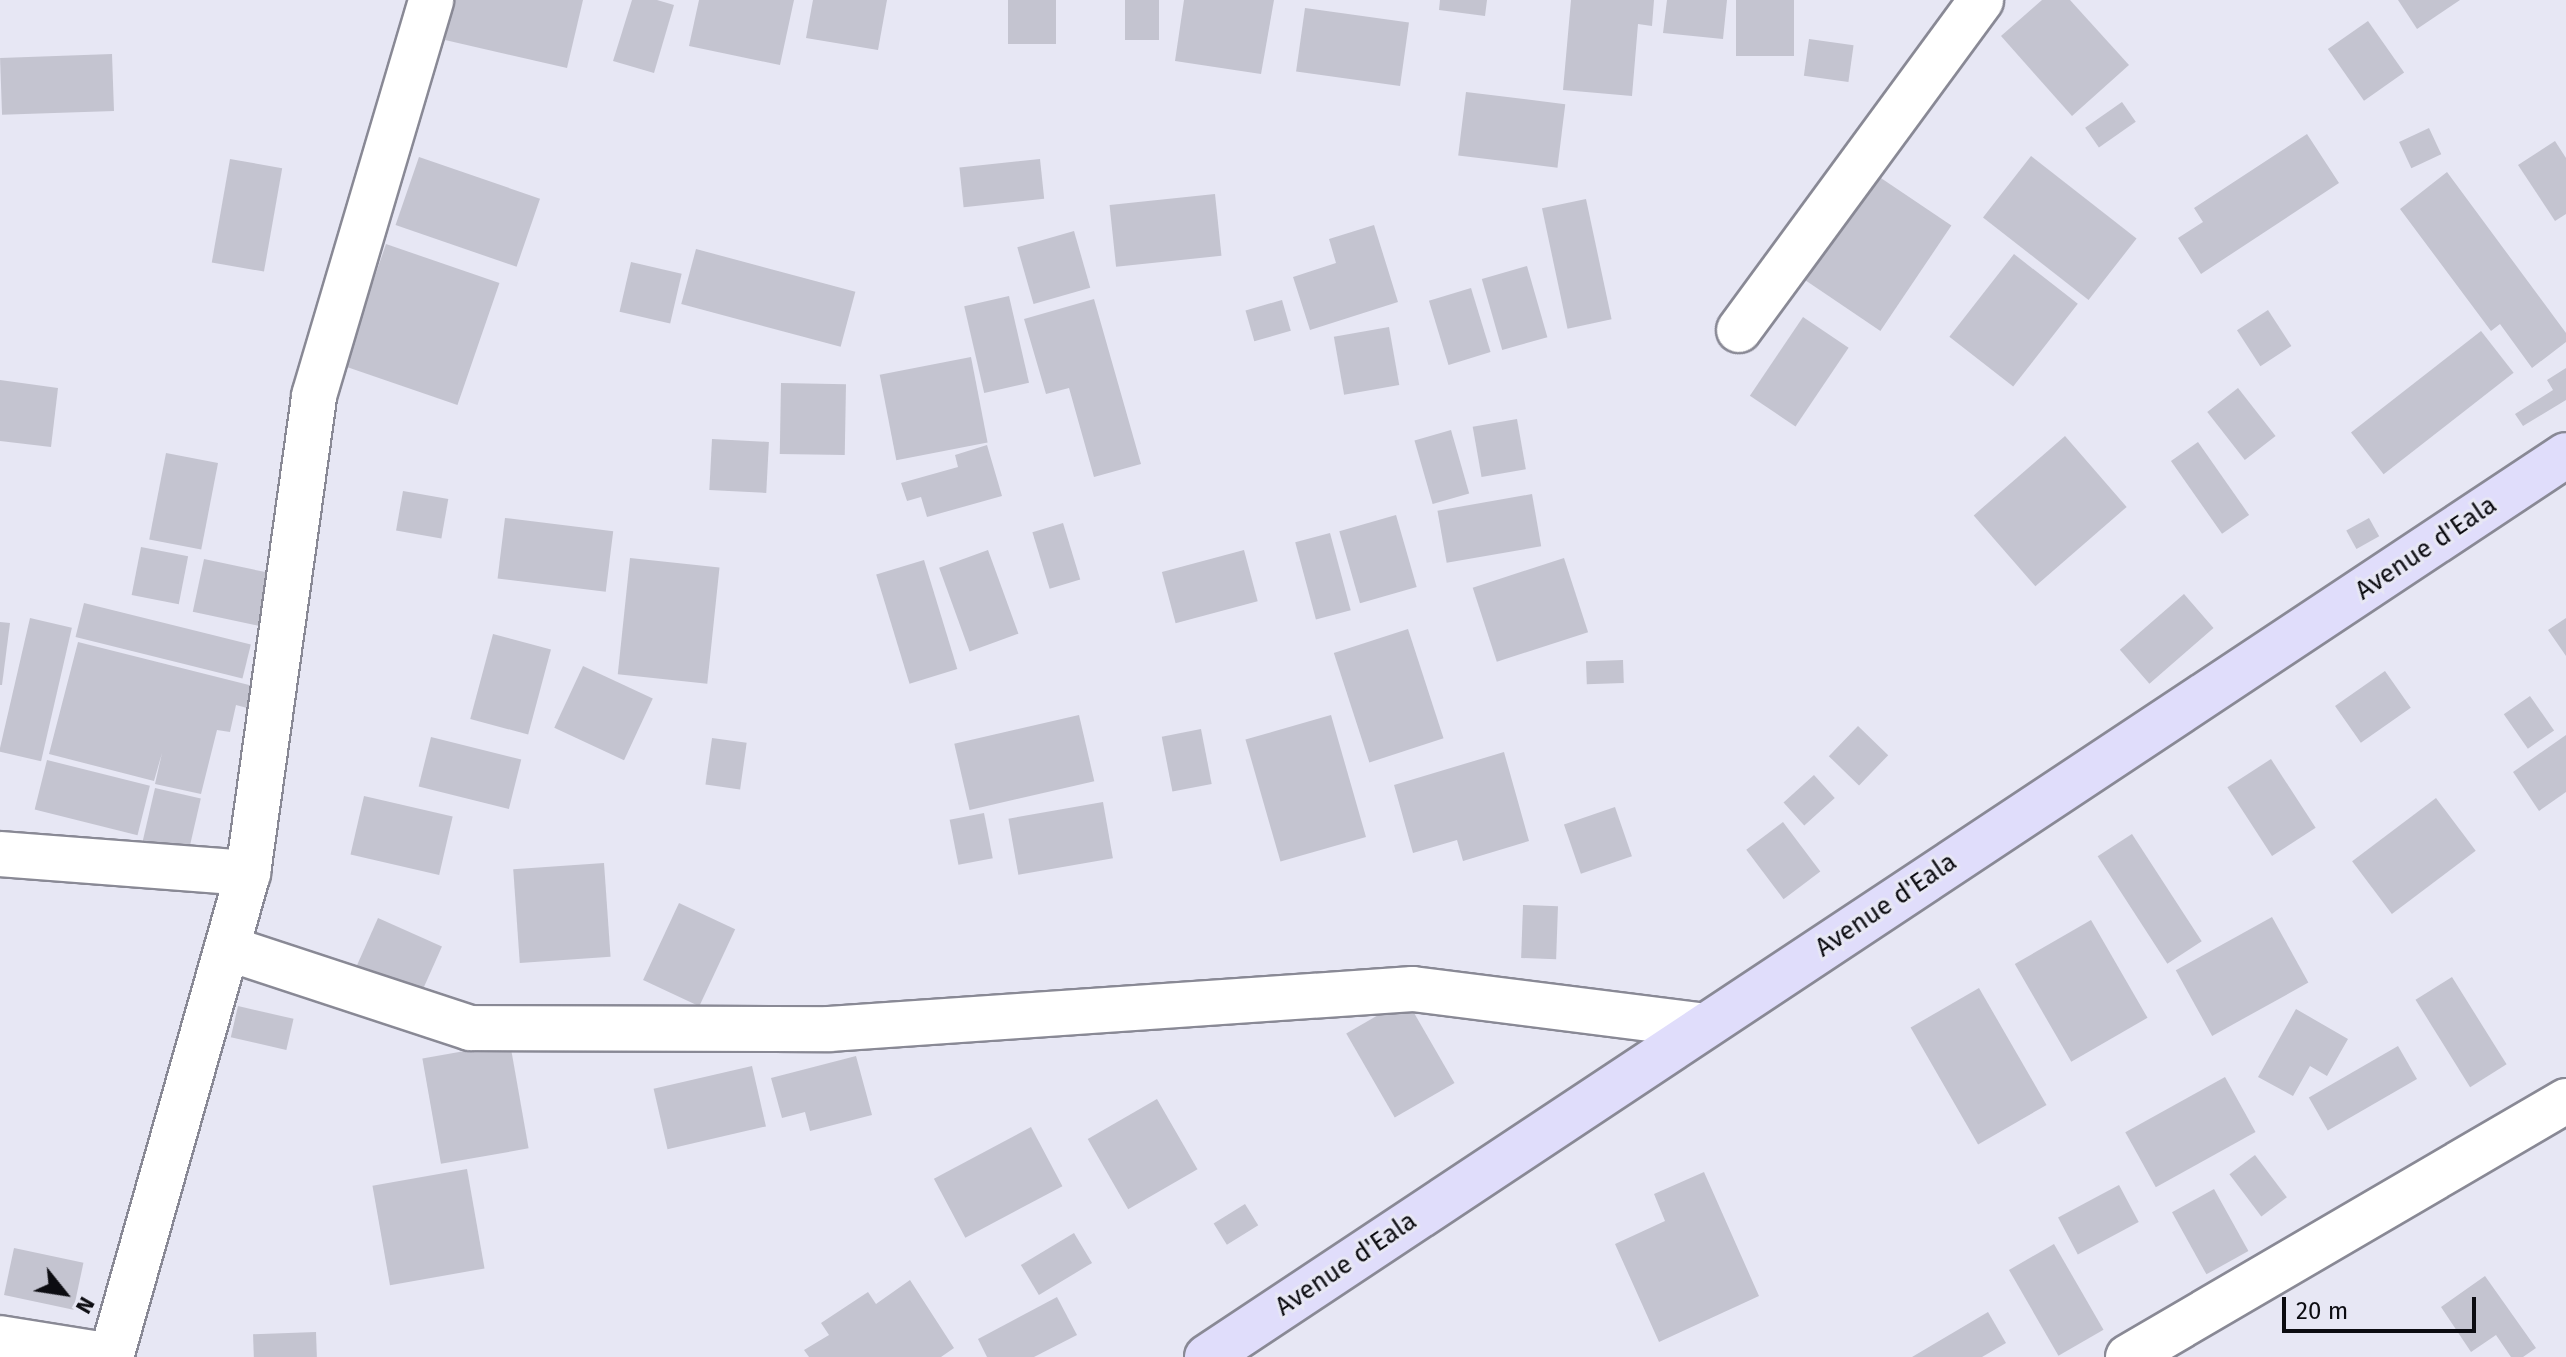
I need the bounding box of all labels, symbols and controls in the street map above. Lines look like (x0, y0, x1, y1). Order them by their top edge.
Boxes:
street label: Avenue d'Eala (2349, 489, 2503, 607)
street label: Avenue d'Eala (1809, 846, 1963, 964)
street label: Avenue d'Eala (1269, 1205, 1423, 1323)
north arrow (24, 1253, 104, 1333)
scale bar (2286, 1281, 2480, 1331)
text: N (70, 1292, 101, 1318)
text: 20 m (2296, 1297, 2348, 1325)

